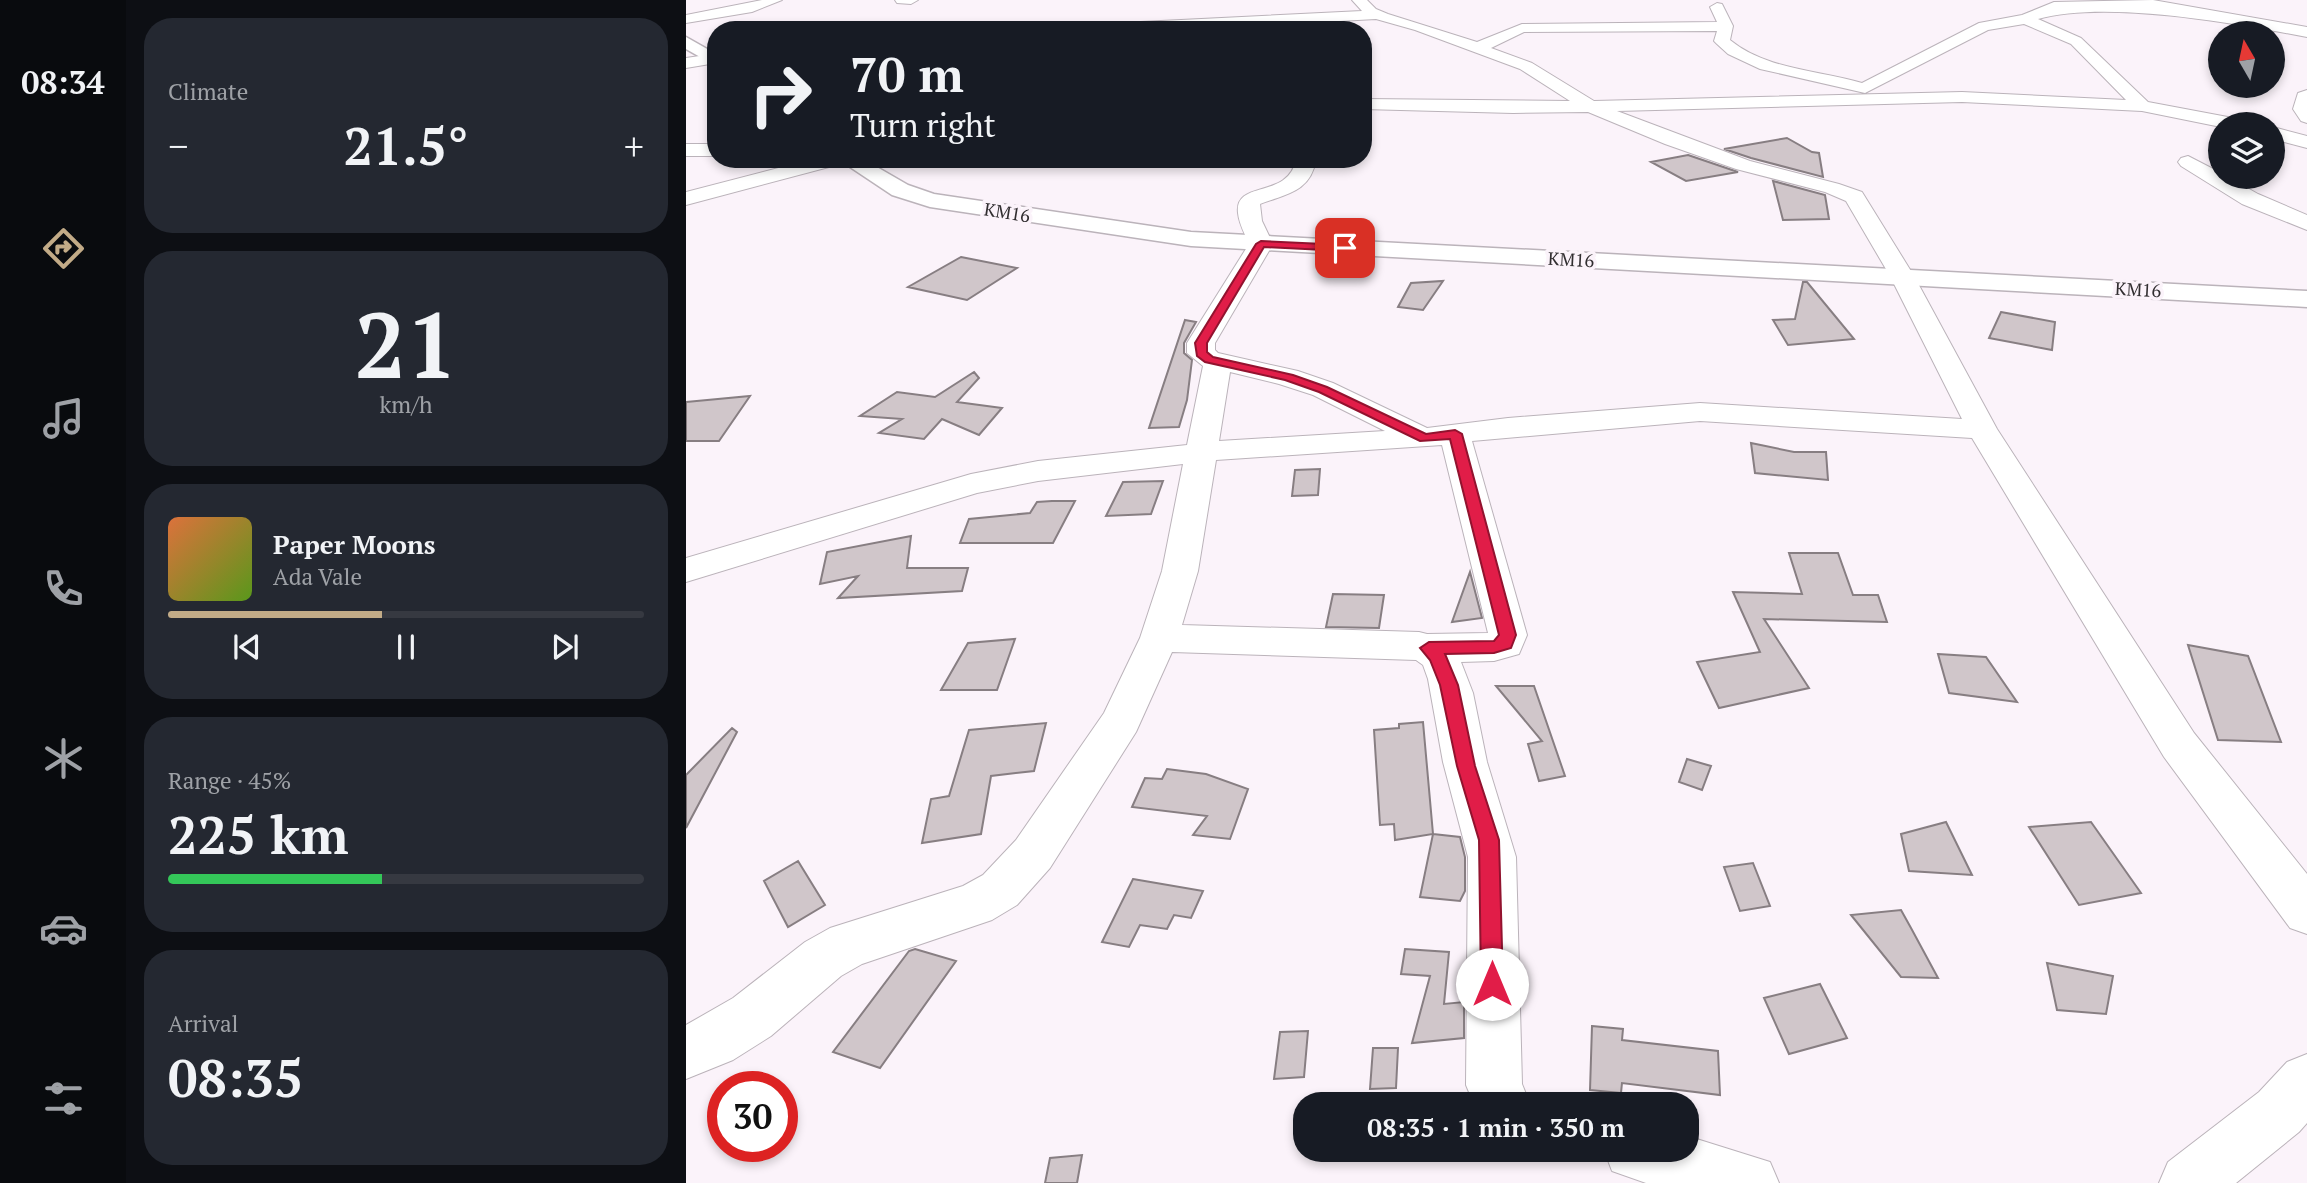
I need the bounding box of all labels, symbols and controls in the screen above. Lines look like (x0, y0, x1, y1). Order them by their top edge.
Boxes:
north arrow (2208, 21, 2286, 98)
map controls (2208, 21, 2285, 189)
text: 70 m (850, 41, 964, 106)
icon: right (735, 49, 826, 140)
text: 08:34 (21, 61, 105, 103)
text: Climate (168, 76, 248, 107)
text: Turn right (850, 104, 996, 146)
text: 21.5° (343, 111, 469, 180)
button: layers (2208, 112, 2285, 189)
text: − (168, 121, 188, 171)
text: + (624, 121, 644, 171)
street label: KM16 (982, 197, 1032, 228)
pin (1315, 218, 1375, 278)
icon: directions (39, 224, 88, 273)
icon: arrive (1326, 229, 1364, 267)
street label: KM16 (1547, 246, 1595, 272)
street label: KM16 (2114, 276, 2162, 302)
text: 21 (355, 283, 457, 404)
text: km/h (379, 389, 433, 420)
icon: music (39, 394, 88, 443)
text: Paper Moons (273, 527, 436, 561)
text: Ada Vale (273, 561, 362, 592)
icon: phone (39, 564, 88, 613)
icon: previous (228, 628, 266, 666)
icon: pause (387, 628, 425, 666)
icon: next (546, 628, 584, 666)
icon: climate (39, 734, 88, 783)
text: Range · 45% (168, 765, 291, 796)
text: 225 km (168, 800, 349, 869)
icon: car (39, 904, 88, 953)
position arrow (1455, 947, 1529, 1021)
text: Arrival (168, 1008, 239, 1039)
text: 08:35 (168, 1043, 303, 1112)
speed limit sign: 30 (707, 1071, 798, 1162)
icon: filters (39, 1074, 88, 1123)
text: 08:35 · 1 min · 350 m (1367, 1110, 1625, 1144)

